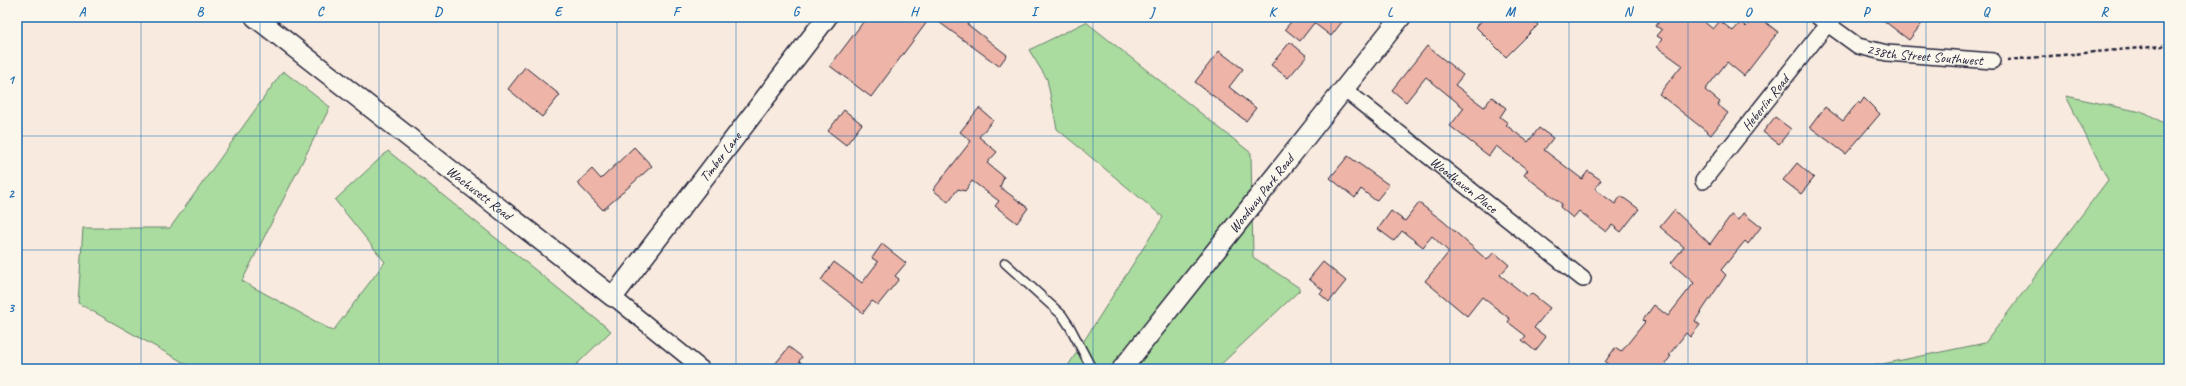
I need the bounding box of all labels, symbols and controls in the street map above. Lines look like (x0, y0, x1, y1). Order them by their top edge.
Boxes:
text: A (79, 4, 87, 20)
text: B (197, 4, 205, 20)
text: C (317, 4, 325, 20)
text: D (434, 4, 443, 20)
text: E (555, 4, 564, 20)
text: F (673, 4, 682, 20)
text: G (793, 4, 801, 20)
text: H (910, 4, 920, 20)
text: I (1031, 4, 1040, 20)
text: J (1149, 4, 1156, 20)
text: K (1269, 4, 1279, 20)
text: L (1387, 4, 1394, 20)
text: M (1505, 4, 1516, 20)
text: N (1624, 4, 1635, 20)
text: O (1745, 4, 1754, 20)
text: P (1863, 4, 1872, 20)
text: Q (1983, 4, 1991, 20)
text: R (2100, 4, 2109, 20)
street label: 238th Street Southwest (1865, 40, 1985, 69)
street label: Heberlin Road (1738, 69, 1794, 134)
text: 1 (8, 72, 16, 88)
street label: Timber Lane (696, 127, 746, 185)
street label: Woodway Park Road (1225, 149, 1299, 236)
street label: Woodhaven Place (1427, 153, 1502, 217)
street label: Wachusett Road (443, 162, 518, 225)
text: 2 (8, 186, 15, 202)
text: 3 (8, 300, 15, 316)

